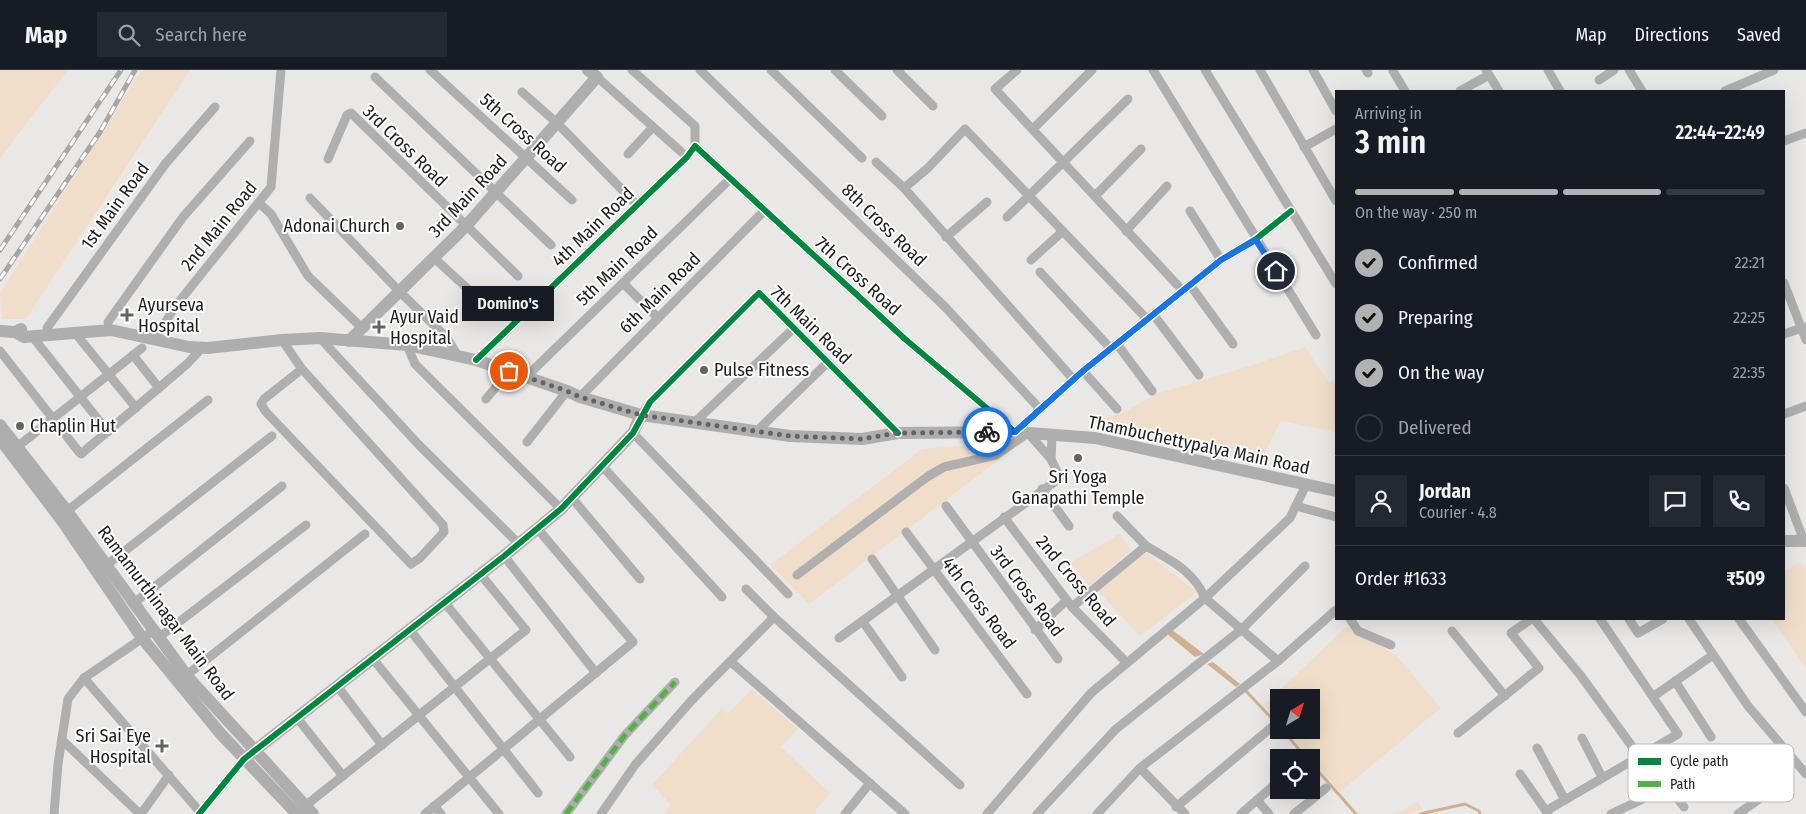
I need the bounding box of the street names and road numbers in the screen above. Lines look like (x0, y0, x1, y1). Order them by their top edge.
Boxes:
street label: 5th Cross Road (475, 88, 571, 178)
street label: 3rd Cross Road (358, 100, 452, 192)
street label: 3rd Main Road (424, 150, 512, 242)
street label: 1st Main Road (76, 158, 154, 254)
street label: 2nd Main Road (176, 177, 262, 275)
street label: 8th Cross Road (837, 179, 931, 271)
street label: 4th Main Road (547, 182, 639, 272)
street label: 5th Main Road (572, 222, 662, 310)
street label: 7th Cross Road (811, 232, 905, 320)
street label: 6th Main Road (615, 248, 705, 338)
street label: 7th Main Road (766, 281, 856, 369)
street label: Thambuchettypalya Main Road (1086, 411, 1312, 479)
street label: Ramamurthinagar Main Road (93, 521, 239, 705)
street label: 2nd Cross Road (1032, 531, 1120, 631)
street label: 3rd Cross Road (986, 541, 1068, 641)
street label: 4th Cross Road (937, 553, 1021, 653)

